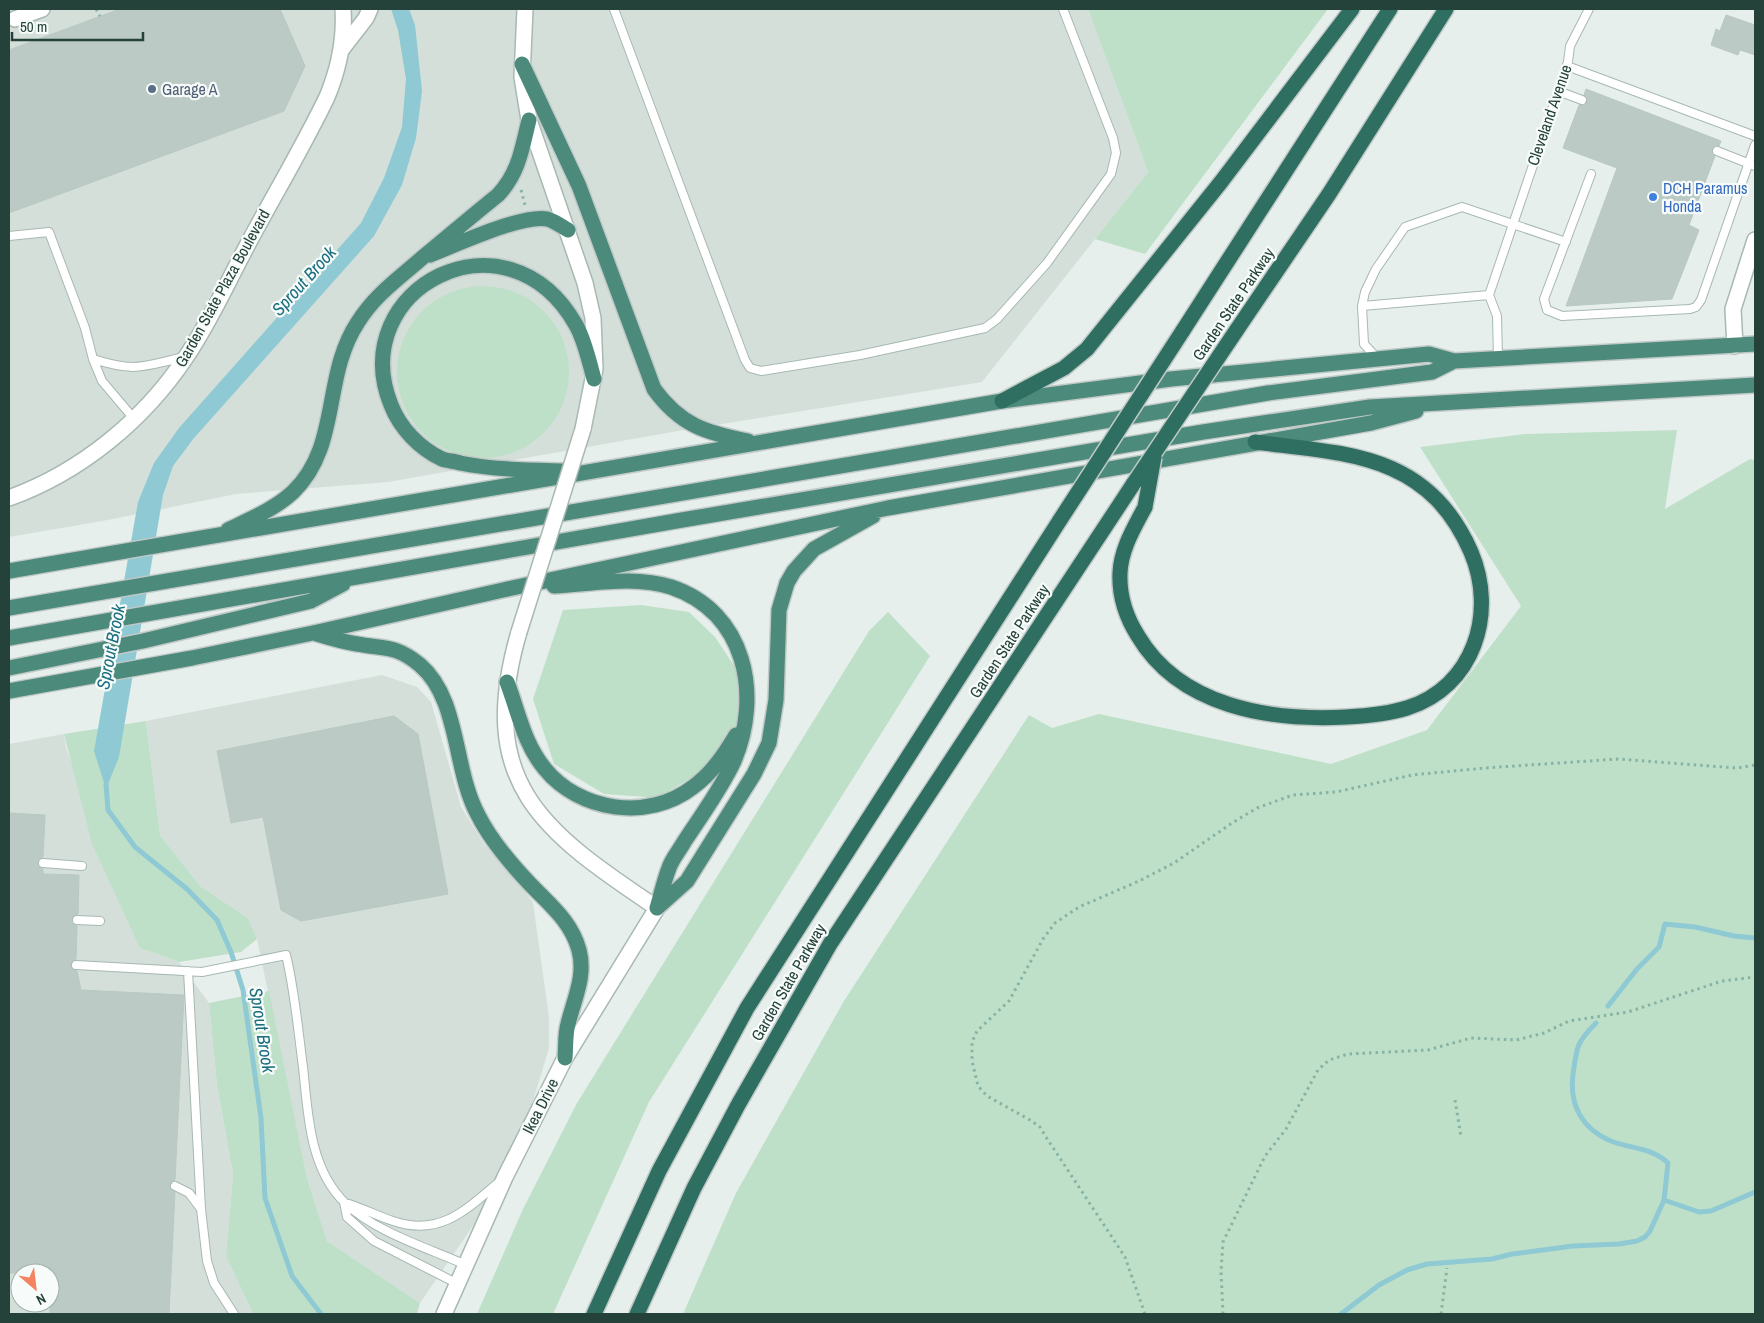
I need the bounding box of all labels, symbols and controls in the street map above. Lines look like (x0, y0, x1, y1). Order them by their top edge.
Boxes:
scale bar (12, 10, 144, 42)
text: 50 m (20, 16, 47, 37)
street label: Cleveland Avenue (1521, 62, 1577, 168)
place label: Garage A (162, 78, 218, 100)
marker: Garage A (146, 83, 158, 95)
place label: DCH Paramus Honda (1663, 177, 1748, 217)
marker: DCH Paramus Honda (1647, 191, 1659, 203)
street label: Garden State Plaza Boulevard (169, 205, 275, 371)
water label: Sprout Brook (266, 240, 342, 321)
street label: Garden State Parkway (1187, 243, 1279, 365)
street label: Garden State Parkway (964, 579, 1054, 702)
water label: Sprout Brook (90, 602, 131, 692)
street label: Garden State Parkway (745, 919, 831, 1045)
water label: Sprout Brook (243, 985, 282, 1075)
street label: Ikea Drive (517, 1074, 563, 1138)
north arrow (10, 1263, 60, 1313)
text: N (33, 1290, 49, 1309)

